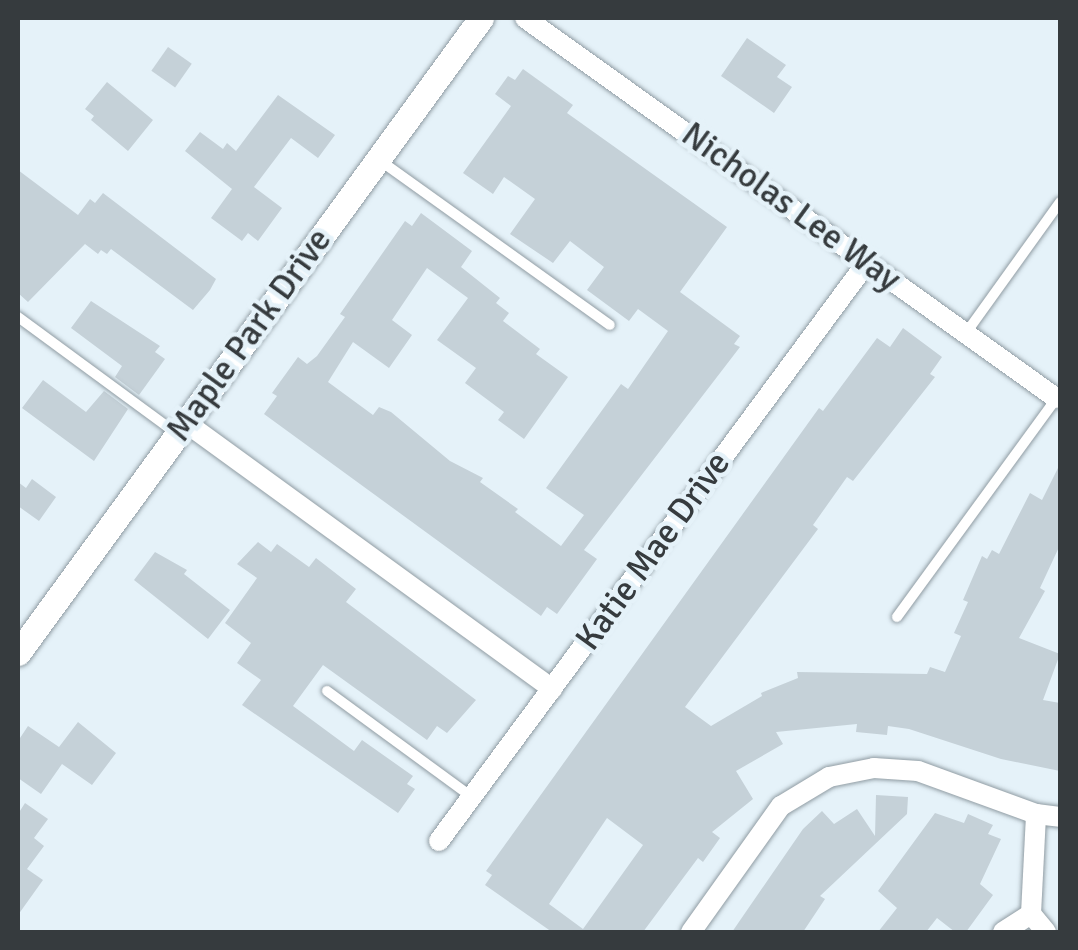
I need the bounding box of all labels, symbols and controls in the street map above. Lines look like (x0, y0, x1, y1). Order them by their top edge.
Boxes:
street label: Nicholas Lee Way (673, 113, 909, 301)
street label: Maple Park Drive (158, 220, 340, 450)
street label: Katie Mae Drive (567, 444, 739, 658)

